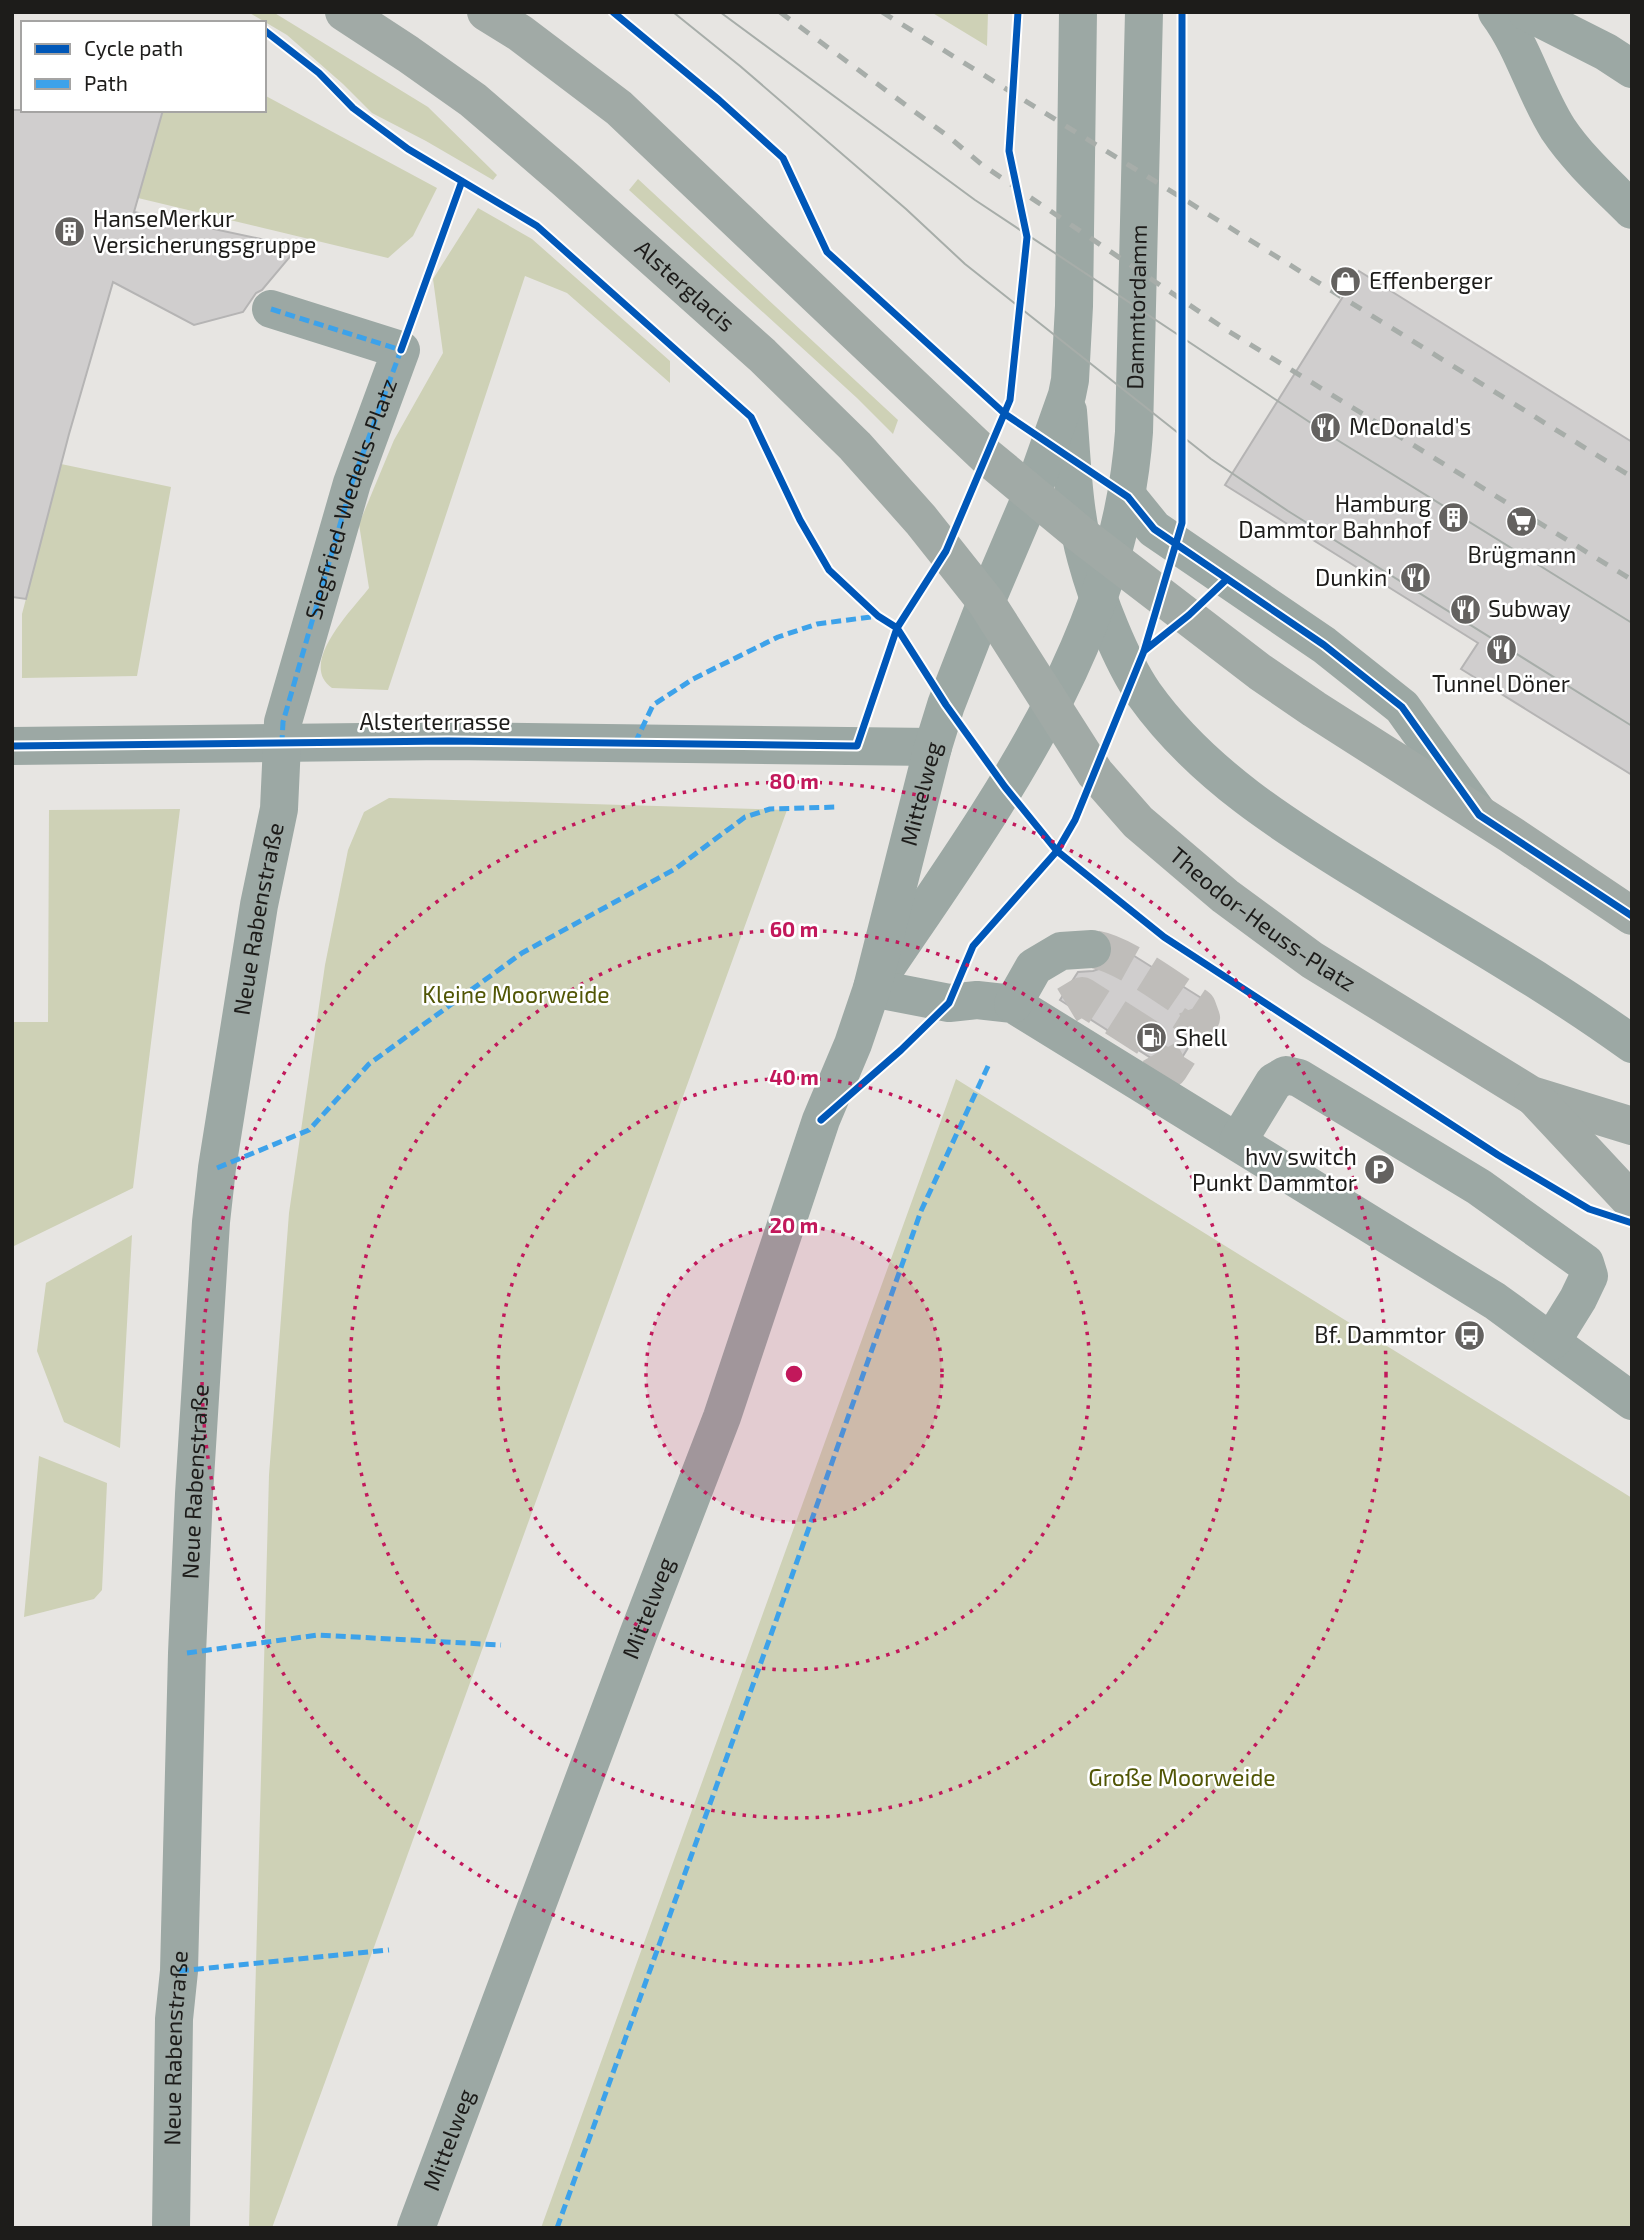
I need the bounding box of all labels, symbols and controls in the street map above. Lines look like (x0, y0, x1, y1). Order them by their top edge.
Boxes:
legend (21, 21, 266, 112)
text: Cycle path (84, 35, 183, 60)
text: Path (84, 70, 128, 95)
place label: HanseMerkur Versicherungsgruppe (93, 204, 316, 258)
building icon: HanseMerkur Versicherungsgruppe (53, 215, 87, 249)
street label: Dammtordamm (1120, 224, 1152, 390)
street label: Alsterglacis (630, 233, 741, 337)
shop icon: Effenberger (1329, 264, 1363, 298)
place label: Effenberger (1369, 266, 1493, 294)
street label: Siegfried-Wedells-Platz (298, 374, 402, 623)
restaurant icon: McDonald's (1309, 410, 1343, 444)
place label: McDonald's (1349, 412, 1471, 440)
place label: Hamburg Dammtor Bahnhof (1238, 489, 1432, 543)
building icon: Hamburg Dammtor Bahnhof (1437, 500, 1471, 534)
supermarket icon: Brügmann (1505, 504, 1539, 538)
place label: Brügmann (1468, 540, 1576, 568)
restaurant icon: Dunkin' (1398, 561, 1432, 595)
place label: Dunkin' (1315, 563, 1392, 591)
restaurant icon: Subway (1448, 592, 1482, 626)
place label: Subway (1488, 594, 1571, 622)
restaurant icon: Tunnel Döner (1484, 633, 1518, 667)
place label: Tunnel Döner (1432, 669, 1570, 697)
street label: Alsterterrasse (359, 707, 511, 735)
street label: Mittelweg (894, 738, 947, 848)
text: 80 m (769, 768, 819, 793)
street label: Neue Rabenstraße (227, 820, 289, 1017)
street label: Theodor-Heuss-Platz (1165, 840, 1361, 997)
text: 60 m (770, 916, 818, 941)
park label: Kleine Moorweide (422, 980, 610, 1008)
fuel station icon: Shell (1135, 1021, 1169, 1055)
place label: Shell (1175, 1023, 1227, 1051)
text: 40 m (769, 1064, 819, 1089)
place label: hvv switch Punkt Dammtor (1192, 1142, 1357, 1196)
parking icon: hvv switch Punkt Dammtor (1363, 1153, 1397, 1187)
text: 20 m (770, 1212, 818, 1237)
bus stop icon: Bf. Dammtor (1452, 1318, 1486, 1352)
place label: Bf. Dammtor (1314, 1320, 1446, 1348)
centre of rings (782, 1362, 806, 1386)
street label: Neue Rabenstraße (175, 1383, 214, 1580)
street label: Mittelweg (615, 1553, 680, 1662)
park label: Große Moorweide (1088, 1763, 1276, 1791)
street label: Neue Rabenstraße (157, 1950, 193, 2146)
street label: Mittelweg (416, 2085, 480, 2194)

